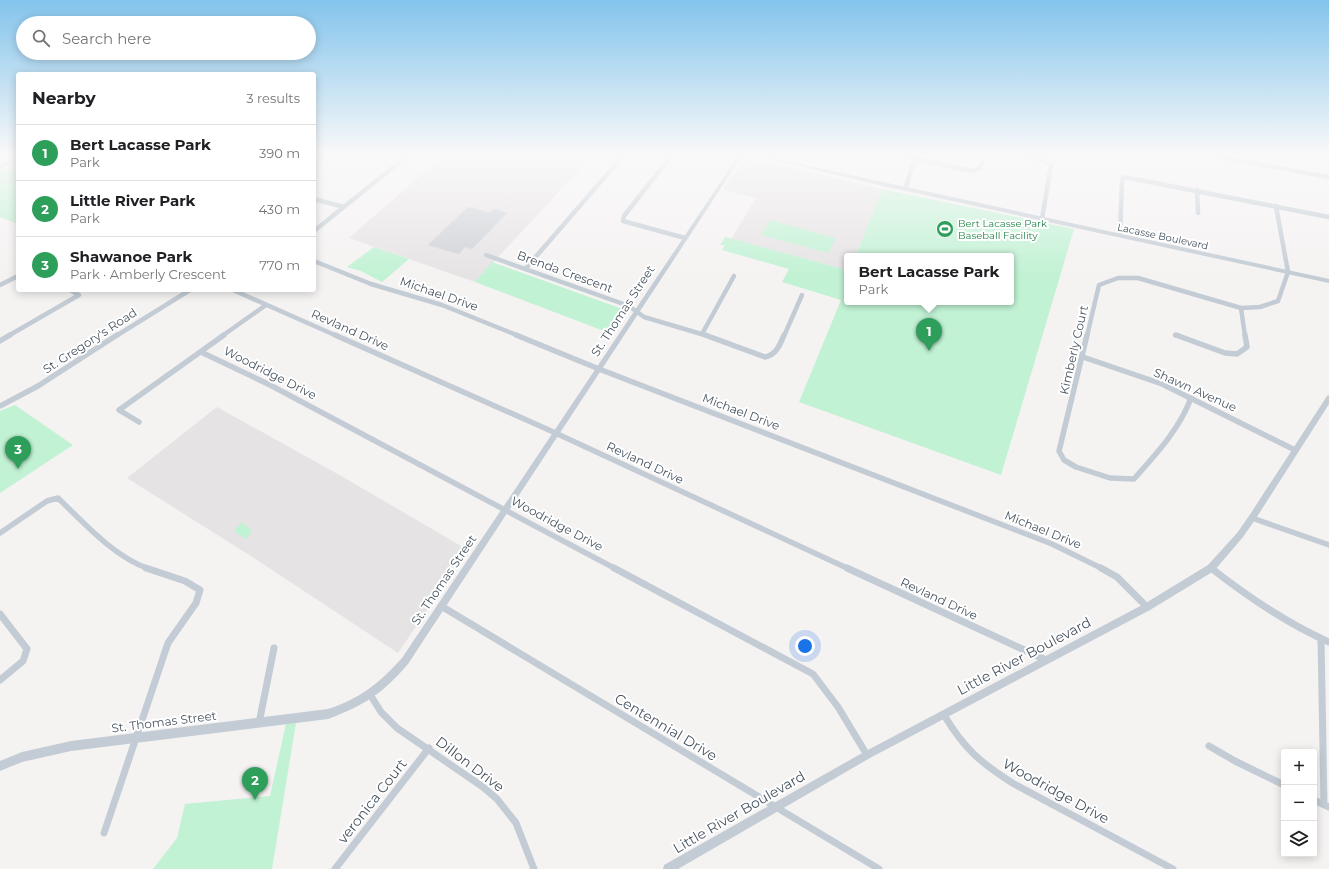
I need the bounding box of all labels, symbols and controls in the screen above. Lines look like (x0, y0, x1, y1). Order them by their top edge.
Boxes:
search box (16, 16, 316, 60)
icon: search (30, 27, 52, 49)
text: Search here (62, 29, 151, 48)
text: Nearby (32, 88, 96, 108)
text: 3 results (246, 90, 300, 106)
text: Bert Lacasse Park (70, 135, 211, 154)
text: 1 (42, 145, 48, 161)
text: 390 m (259, 145, 300, 161)
text: Park (70, 154, 100, 170)
text: Little River Park (70, 191, 195, 210)
text: 2 (41, 201, 49, 217)
text: 430 m (258, 201, 300, 217)
text: Park (70, 210, 100, 226)
place label: Bert Lacasse Park Baseball Facility (958, 217, 1047, 242)
sports icon: Bert Lacasse Park Baseball Facility (935, 219, 955, 239)
street label: Lacasse Boulevard (1116, 220, 1210, 252)
text: Shawanoe Park (70, 247, 192, 266)
street label: Brenda Crescent (515, 247, 615, 296)
popup (844, 253, 1014, 305)
text: 3 (41, 257, 49, 273)
text: 770 m (259, 257, 300, 273)
street label: St. Thomas Street (588, 262, 658, 359)
text: Bert Lacasse Park (859, 262, 999, 281)
text: Park · Amberly Crescent (70, 266, 226, 282)
street label: Michael Drive (398, 273, 480, 314)
text: Park (859, 281, 888, 297)
street label: Kimberly Court (1056, 304, 1091, 396)
street label: St. Gregory's Road (40, 305, 140, 377)
street label: Revland Drive (309, 306, 391, 353)
pin: 1 (916, 318, 942, 351)
street label: Woodridge Drive (221, 343, 319, 402)
street label: Shawn Avenue (1151, 364, 1239, 415)
street label: Michael Drive (700, 390, 782, 433)
pin: 3 (5, 436, 31, 469)
street label: Revland Drive (604, 438, 686, 487)
street label: Woodridge Drive (509, 493, 606, 554)
street label: Michael Drive (1003, 507, 1084, 552)
street label: St. Thomas Street (408, 532, 479, 628)
street label: Revland Drive (898, 574, 980, 623)
street label: Little River Boulevard (954, 613, 1094, 699)
your location (795, 636, 815, 656)
street label: Centennial Drive (611, 689, 721, 765)
street label: St. Thomas Street (111, 708, 217, 735)
street label: Dillon Drive (432, 732, 508, 796)
map controls (1281, 749, 1317, 857)
button: + (1281, 749, 1317, 785)
street label: Woodridge Drive (1000, 754, 1112, 828)
street label: veronica Court (333, 755, 411, 847)
pin: 2 (242, 767, 268, 800)
street label: Little River Boulevard (670, 767, 808, 857)
button: − (1281, 785, 1317, 821)
button: layers (1281, 821, 1317, 857)

